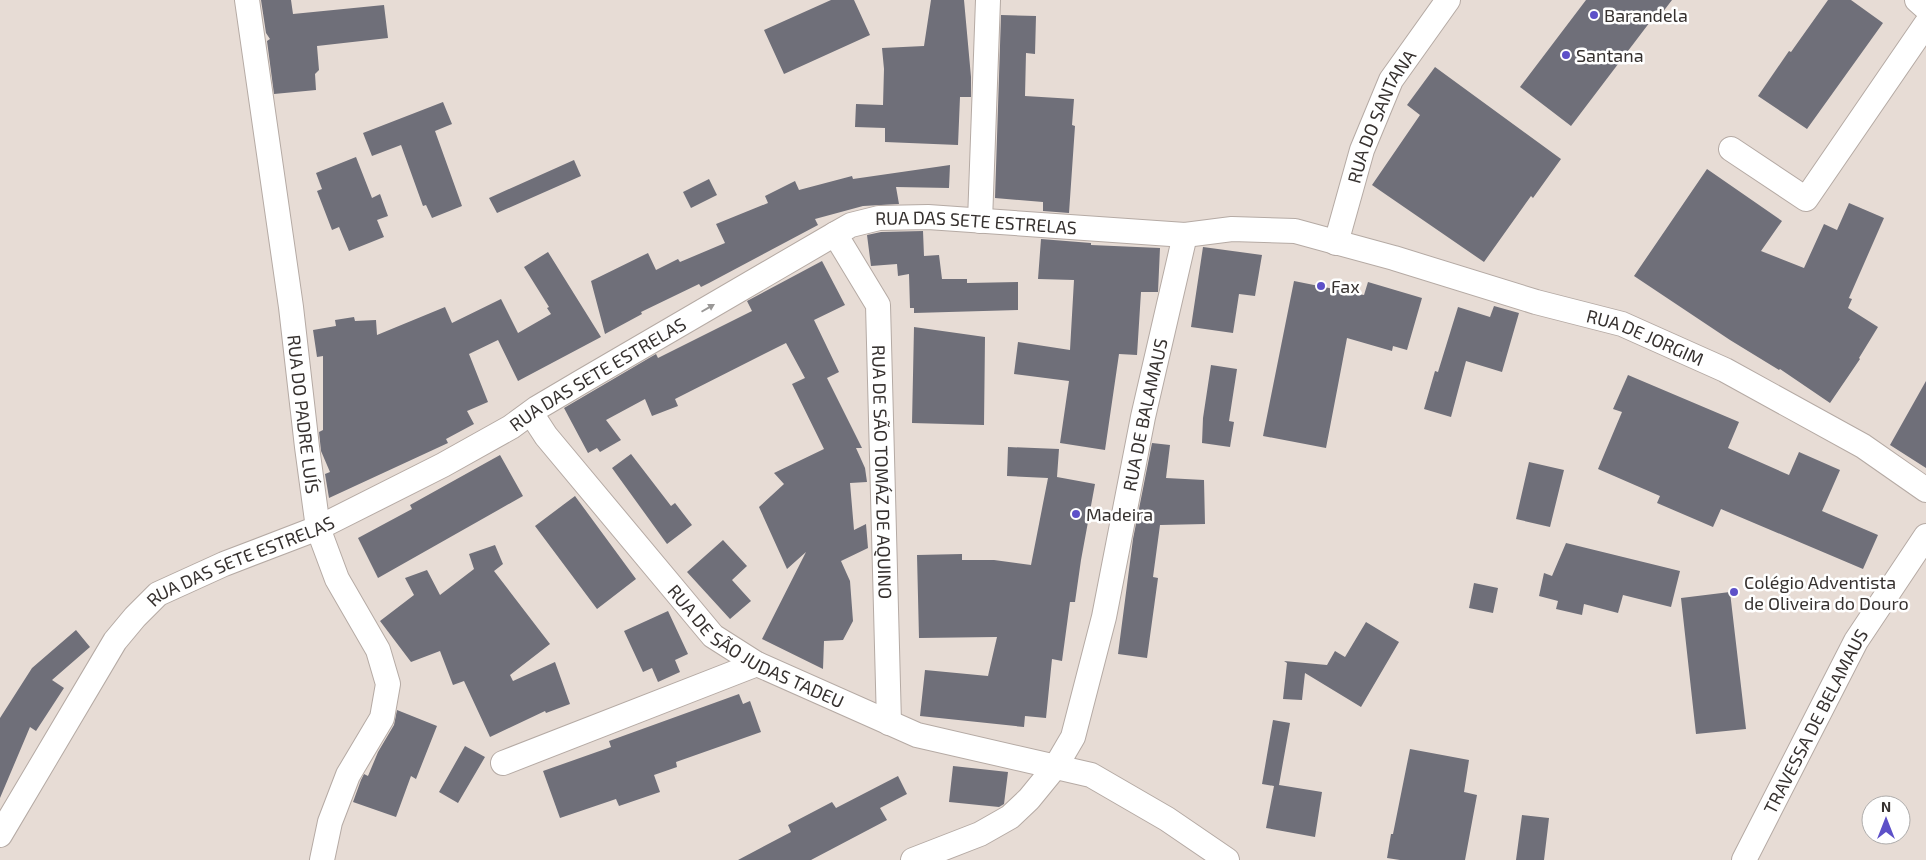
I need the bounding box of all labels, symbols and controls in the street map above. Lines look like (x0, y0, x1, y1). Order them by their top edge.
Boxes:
place label: Barandela (1604, 4, 1688, 26)
marker: Barandela (1588, 9, 1600, 21)
place label: Santana (1576, 44, 1644, 66)
street label: RUA DO SANTANA (1342, 45, 1421, 185)
marker: Santana (1560, 49, 1572, 61)
street label: RUA DAS SETE ESTRELAS (875, 206, 1078, 238)
place label: Fax (1331, 275, 1360, 297)
marker: Fax (1315, 280, 1327, 292)
one-way arrow (701, 303, 714, 312)
street label: RUA DE JORGIM (1584, 304, 1707, 370)
street label: RUA DAS SETE ESTRELAS (505, 312, 690, 436)
street label: RUA DO PADRE LUÍS (283, 333, 324, 495)
street label: RUA DE BALAMAUS (1118, 336, 1172, 493)
street label: RUA DE SÃO TOMÁZ DE AQUINO (868, 344, 897, 599)
place label: Madeira (1086, 503, 1153, 525)
marker: Madeira (1070, 508, 1082, 520)
street label: RUA DAS SETE ESTRELAS (141, 511, 338, 611)
place label: Colégio Adventista de Oliveira do Douro (1744, 571, 1909, 614)
street label: RUA DE SÃO JUDAS TADEU (663, 580, 847, 712)
marker: Colégio Adventista de Oliveira do Douro (1728, 586, 1740, 598)
street label: TRAVESSA DE BELAMAUS (1759, 624, 1872, 817)
north arrow (1861, 795, 1911, 845)
text: N (1881, 798, 1891, 815)

